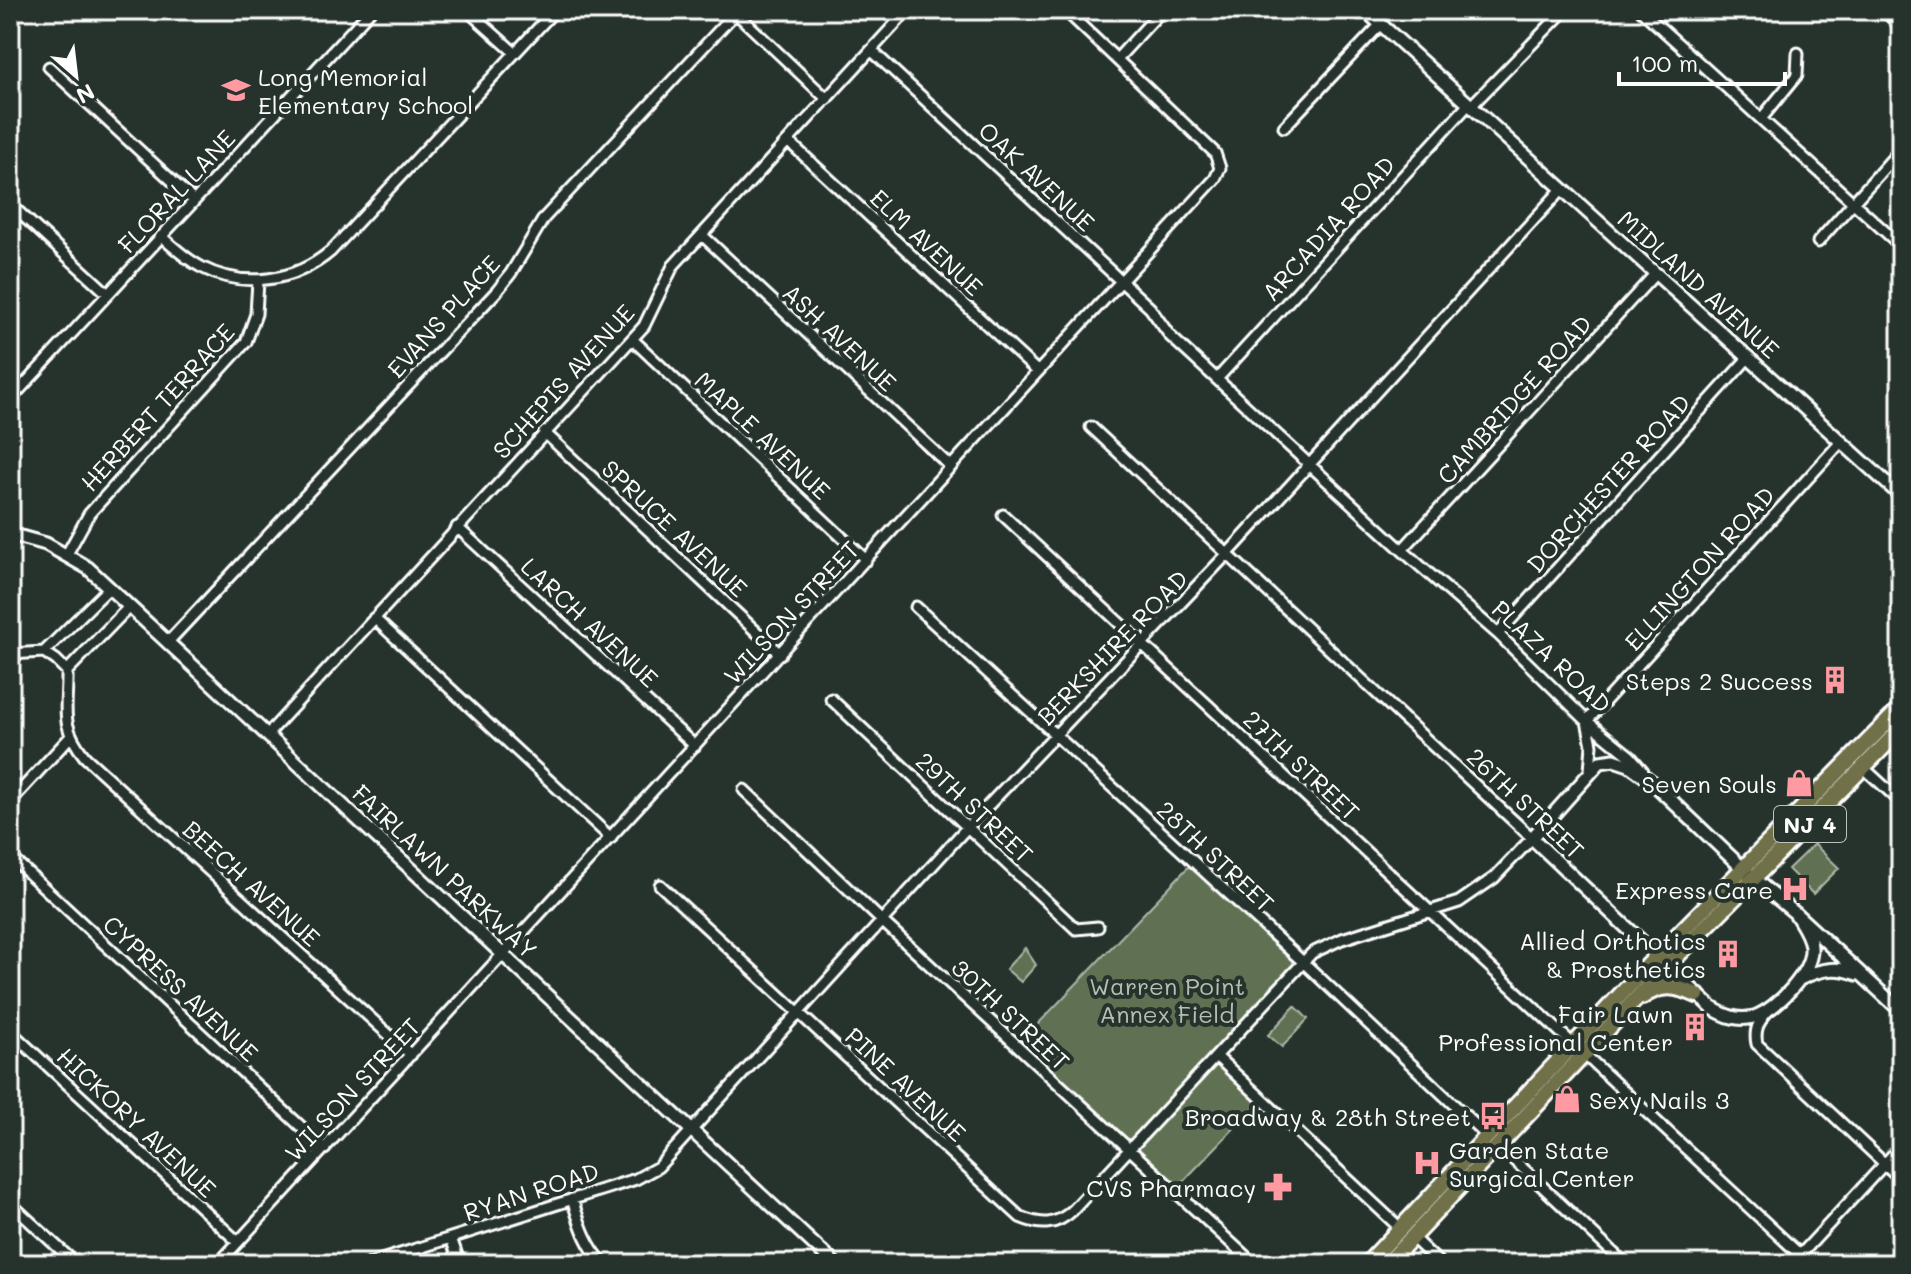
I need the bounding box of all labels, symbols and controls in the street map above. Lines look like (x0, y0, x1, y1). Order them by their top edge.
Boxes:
north arrow (36, 36, 116, 116)
scale bar (1619, 36, 1785, 86)
text: 100 m (1631, 47, 1698, 78)
place label: Long Memorial Elementary School (258, 61, 473, 120)
school or university icon: Long Memorial Elementary School (221, 75, 251, 105)
text: N (71, 77, 100, 111)
street label: OAK AVENUE (972, 114, 1102, 238)
street label: FLORAL LANE (111, 123, 241, 259)
street label: ARCADIA ROAD (1255, 149, 1401, 307)
street label: ELM AVENUE (864, 182, 990, 302)
street label: MIDLAND AVENUE (1612, 203, 1786, 365)
street label: EVANS PLACE (380, 248, 506, 384)
street label: ASH AVENUE (777, 276, 903, 398)
street label: SCHEPIS AVENUE (485, 297, 641, 465)
street label: CAMBRIDGE ROAD (1430, 308, 1598, 490)
street label: HERBERT TERRACE (73, 317, 241, 497)
street label: MAPLE AVENUE (689, 364, 837, 506)
street label: DORCHESTER ROAD (1520, 387, 1696, 579)
street label: SPRUCE AVENUE (596, 453, 754, 603)
street label: ELLINGTON ROAD (1617, 479, 1781, 657)
street label: WILSON STREET (716, 534, 866, 690)
street label: LARCH AVENUE (515, 551, 665, 693)
street label: BERKSHIRE ROAD (1030, 563, 1194, 731)
street label: PLAZA ROAD (1486, 593, 1618, 719)
place label: Steps 2 Success (1626, 665, 1813, 696)
building icon: Steps 2 Success (1820, 665, 1850, 695)
street label: 27TH STREET (1237, 703, 1367, 827)
street label: 26TH STREET (1461, 741, 1591, 865)
street label: 29TH STREET (910, 745, 1040, 869)
place label: Seven Souls (1642, 768, 1777, 799)
shop icon: Seven Souls (1784, 768, 1814, 798)
street label: FAIRLAWN PARKWAY (346, 777, 544, 965)
street label: 28TH STREET (1151, 794, 1281, 918)
road number: NJ 4 (1774, 806, 1846, 842)
street label: BEECH AVENUE (177, 813, 327, 953)
place label: Express Care (1615, 874, 1773, 905)
hospital icon: Express Care (1780, 874, 1810, 904)
street label: CYPRESS AVENUE (97, 908, 265, 1068)
place label: Allied Orthotics & Prosthetics (1519, 925, 1706, 984)
building icon: Allied Orthotics & Prosthetics (1713, 939, 1743, 969)
street label: 30TH STREET (946, 951, 1076, 1077)
park label: Warren Point Annex Field (1089, 970, 1245, 1029)
place label: Fair Lawn Professional Center (1438, 998, 1673, 1057)
street label: WILSON STREET (277, 1011, 427, 1167)
building icon: Fair Lawn Professional Center (1680, 1012, 1710, 1042)
street label: PINE AVENUE (839, 1020, 973, 1148)
street label: HICKORY AVENUE (51, 1040, 223, 1204)
shop icon: Sexy Nails 3 (1552, 1084, 1582, 1114)
place label: Sexy Nails 3 (1589, 1084, 1729, 1115)
place label: Broadway & 28th Street (1185, 1101, 1471, 1132)
bus stop icon: Broadway & 28th Street (1478, 1101, 1508, 1131)
place label: Garden State Surgical Center (1449, 1134, 1634, 1193)
hospital icon: Garden State Surgical Center (1412, 1148, 1442, 1178)
street label: RYAN ROAD (459, 1155, 603, 1227)
place label: CVS Pharmacy (1086, 1172, 1256, 1203)
pharmacy icon: CVS Pharmacy (1263, 1172, 1293, 1202)

